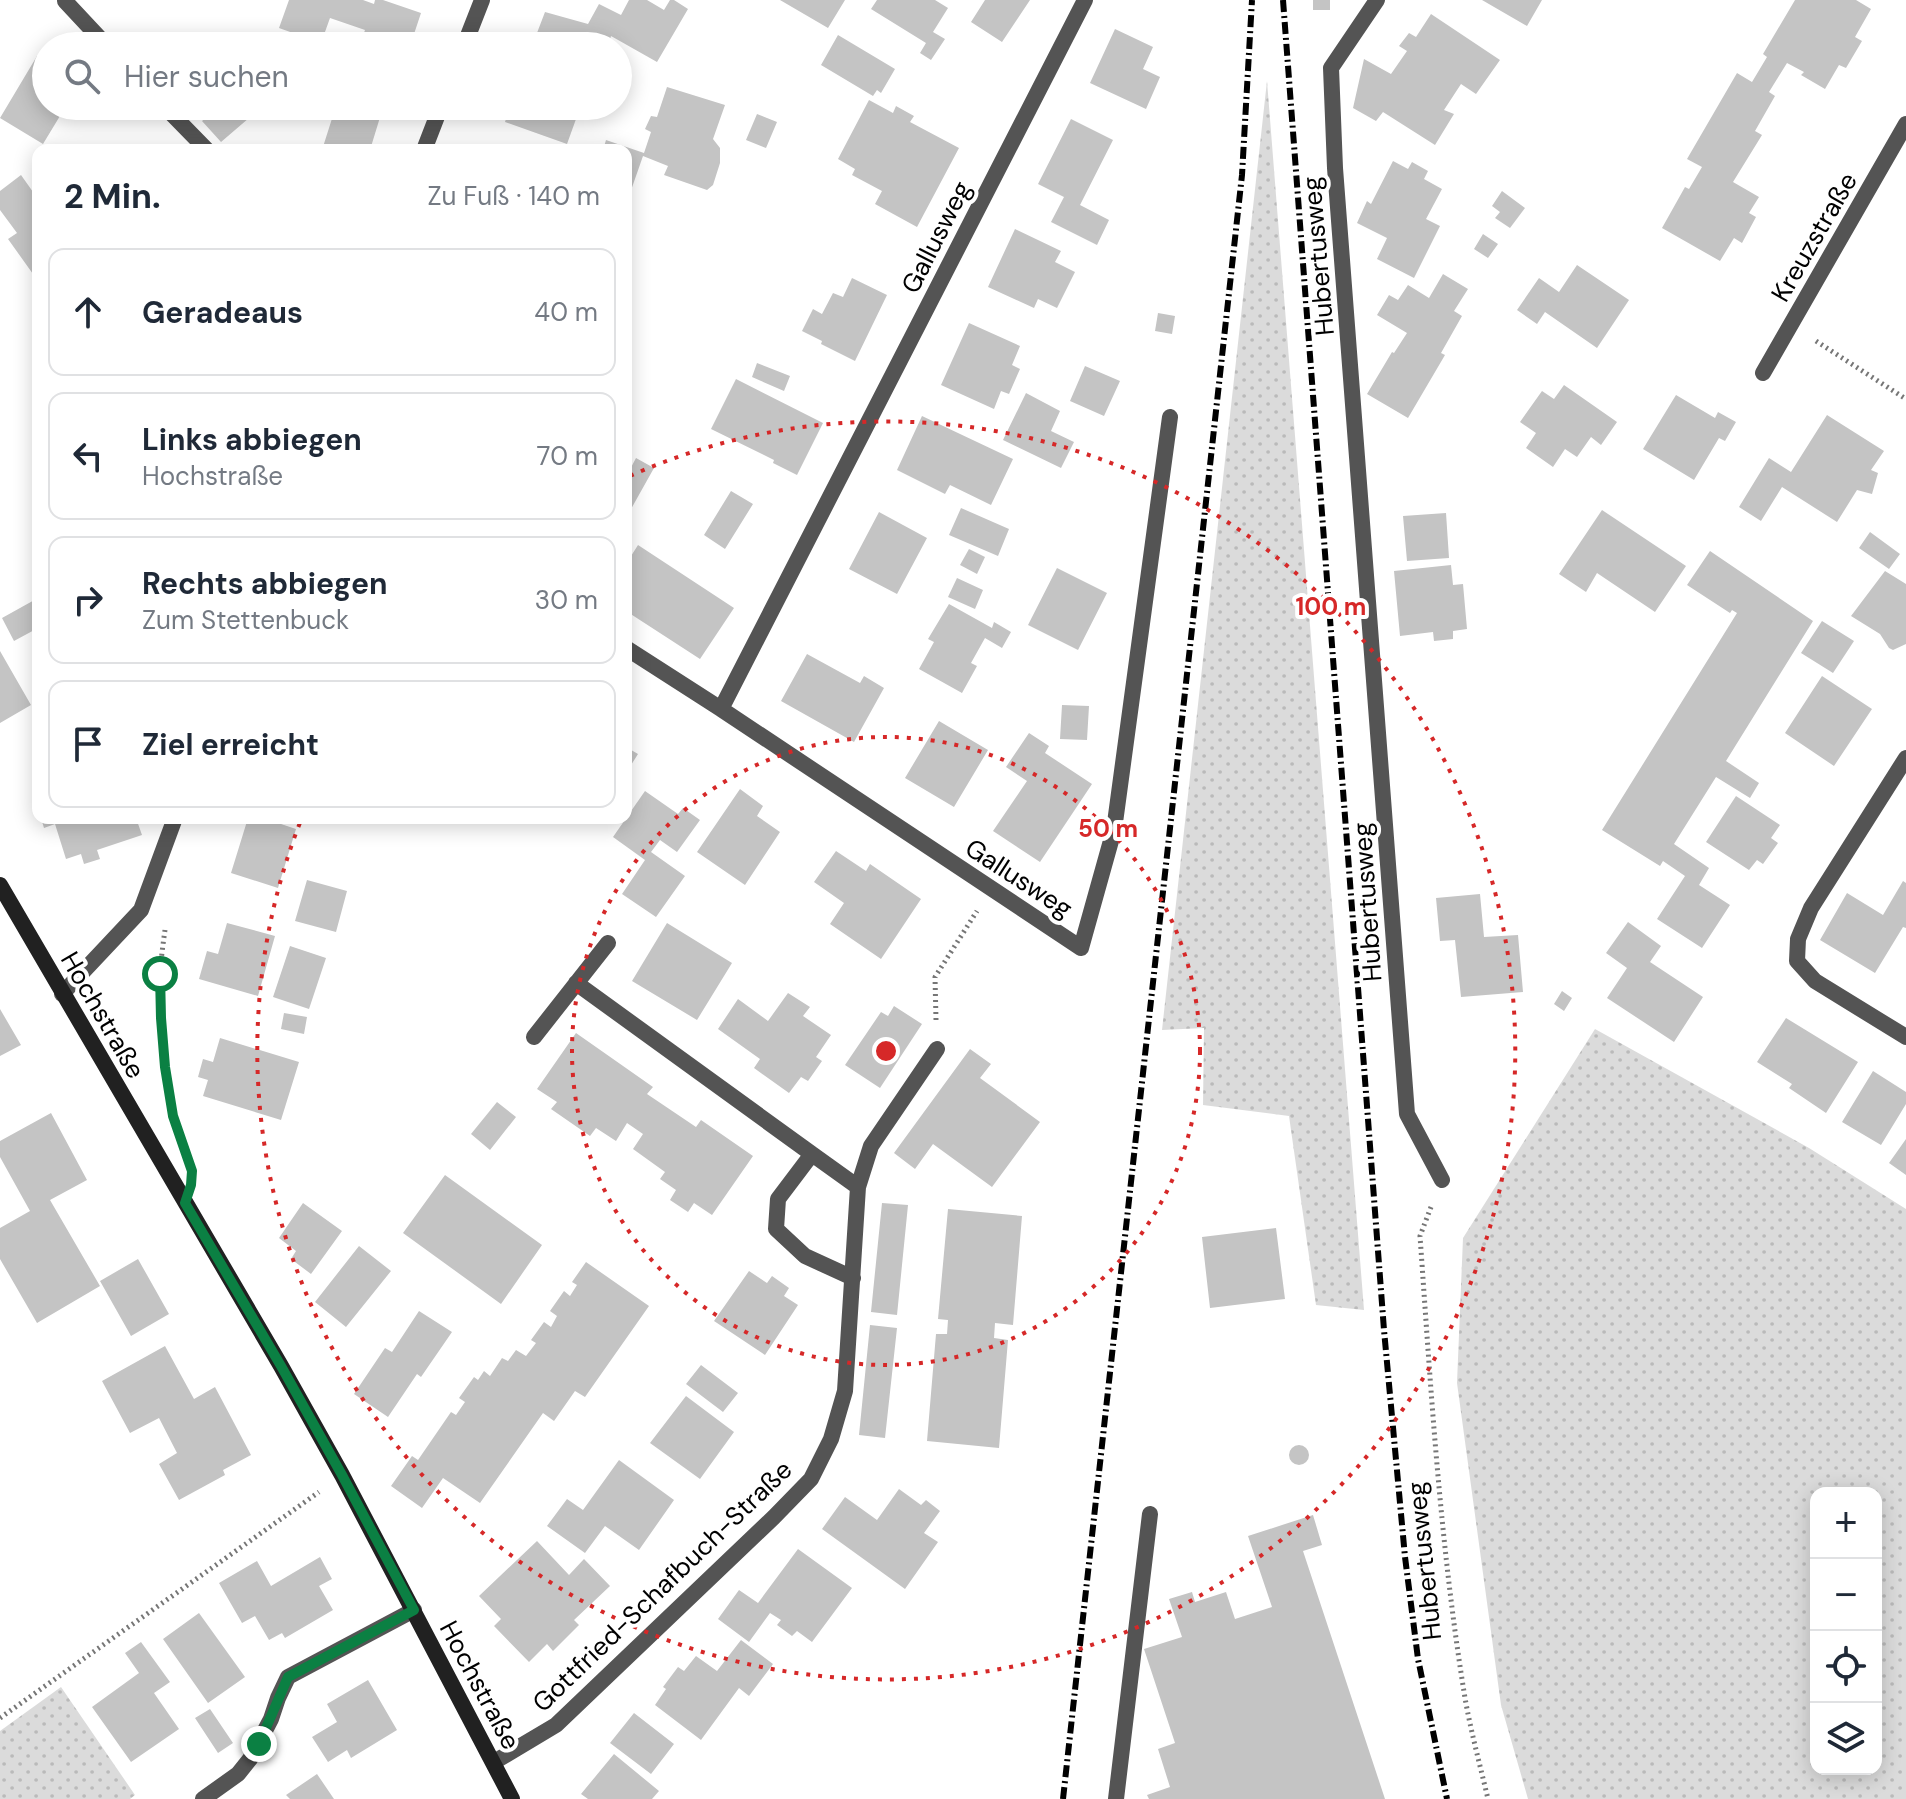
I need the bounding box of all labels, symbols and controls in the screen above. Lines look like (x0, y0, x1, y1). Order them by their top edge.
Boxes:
search box (32, 32, 632, 120)
icon: search (60, 54, 104, 98)
text: Hier suchen (124, 57, 289, 96)
street label: Kreuzstraße (1763, 166, 1865, 308)
text: 2 Min. (64, 174, 161, 219)
street label: Gallusweg (893, 175, 979, 299)
street label: Hubertusweg (1294, 175, 1342, 337)
text: Zu Fuß · 140 m (427, 179, 600, 213)
icon: ahead (66, 290, 110, 334)
text: Geradeaus (142, 293, 303, 332)
text: 40 m (534, 295, 598, 329)
text: Links abbiegen (142, 420, 362, 459)
icon: left (66, 434, 110, 478)
text: 70 m (537, 439, 598, 473)
text: Hochstraße (142, 459, 283, 493)
text: Rechts abbiegen (142, 564, 387, 603)
icon: right (66, 578, 110, 622)
text: 30 m (535, 583, 598, 617)
text: 100 m (1296, 591, 1366, 622)
text: Zum Stettenbuck (142, 603, 349, 637)
icon: arrive (66, 722, 110, 766)
text: Ziel erreicht (142, 725, 319, 764)
text: 50 m (1078, 813, 1138, 844)
street label: Hubertusweg (1344, 821, 1390, 983)
street label: Gallusweg (959, 831, 1079, 925)
street label: Hochstraße (53, 945, 153, 1085)
route start (142, 956, 178, 992)
centre of rings (872, 1037, 900, 1065)
street label: Gottfried-Schafbuch-Straße (525, 1453, 799, 1719)
street label: Hubertusweg (1399, 1480, 1449, 1642)
map controls (1810, 1487, 1882, 1775)
button: + (1810, 1487, 1882, 1559)
button: − (1810, 1559, 1882, 1631)
street label: Hochstraße (432, 1615, 528, 1755)
button: locate (1810, 1631, 1882, 1703)
button: layers (1810, 1703, 1882, 1775)
route end (241, 1726, 277, 1762)

